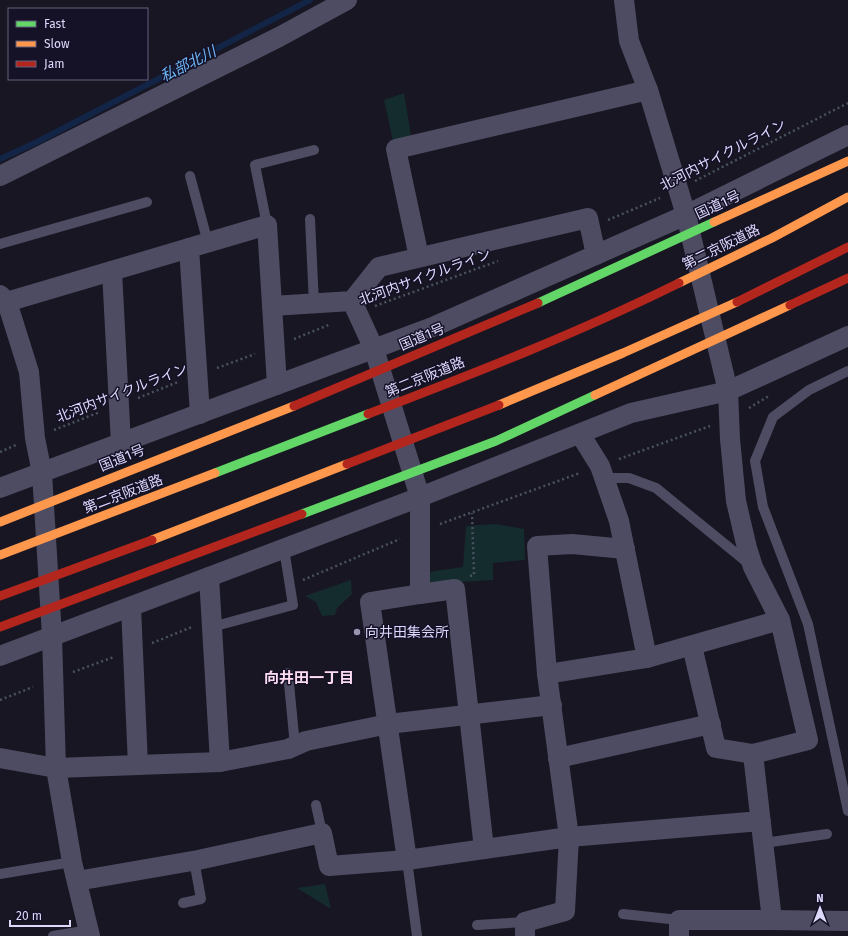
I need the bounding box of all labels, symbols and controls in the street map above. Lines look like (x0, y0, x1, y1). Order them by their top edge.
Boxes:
legend (8, 8, 148, 80)
text: Fast (44, 17, 66, 31)
text: Slow (44, 37, 70, 51)
water label: 私部北川 (157, 41, 221, 86)
text: Jam (44, 57, 64, 71)
street label: 北河内サイクルライン (657, 116, 789, 194)
street label: 国道1号 (693, 187, 743, 223)
street label: 第二京阪道路 (680, 221, 762, 273)
street label: 北河内サイクルライン (357, 245, 493, 309)
street label: 国道1号 (397, 320, 447, 354)
street label: 第二京阪道路 (383, 353, 467, 401)
street label: 北河内サイクルライン (54, 360, 190, 426)
street label: 国道1号 (97, 441, 147, 475)
street label: 第二京阪道路 (81, 471, 165, 517)
place label: 向井田集会所 (365, 624, 449, 641)
marker: 向井田集会所 (352, 627, 362, 637)
district label: 向井田一丁目 (264, 669, 354, 687)
north arrow (800, 888, 840, 928)
text: N (816, 892, 824, 905)
scale bar (10, 902, 70, 928)
text: 20 m (16, 909, 42, 923)

